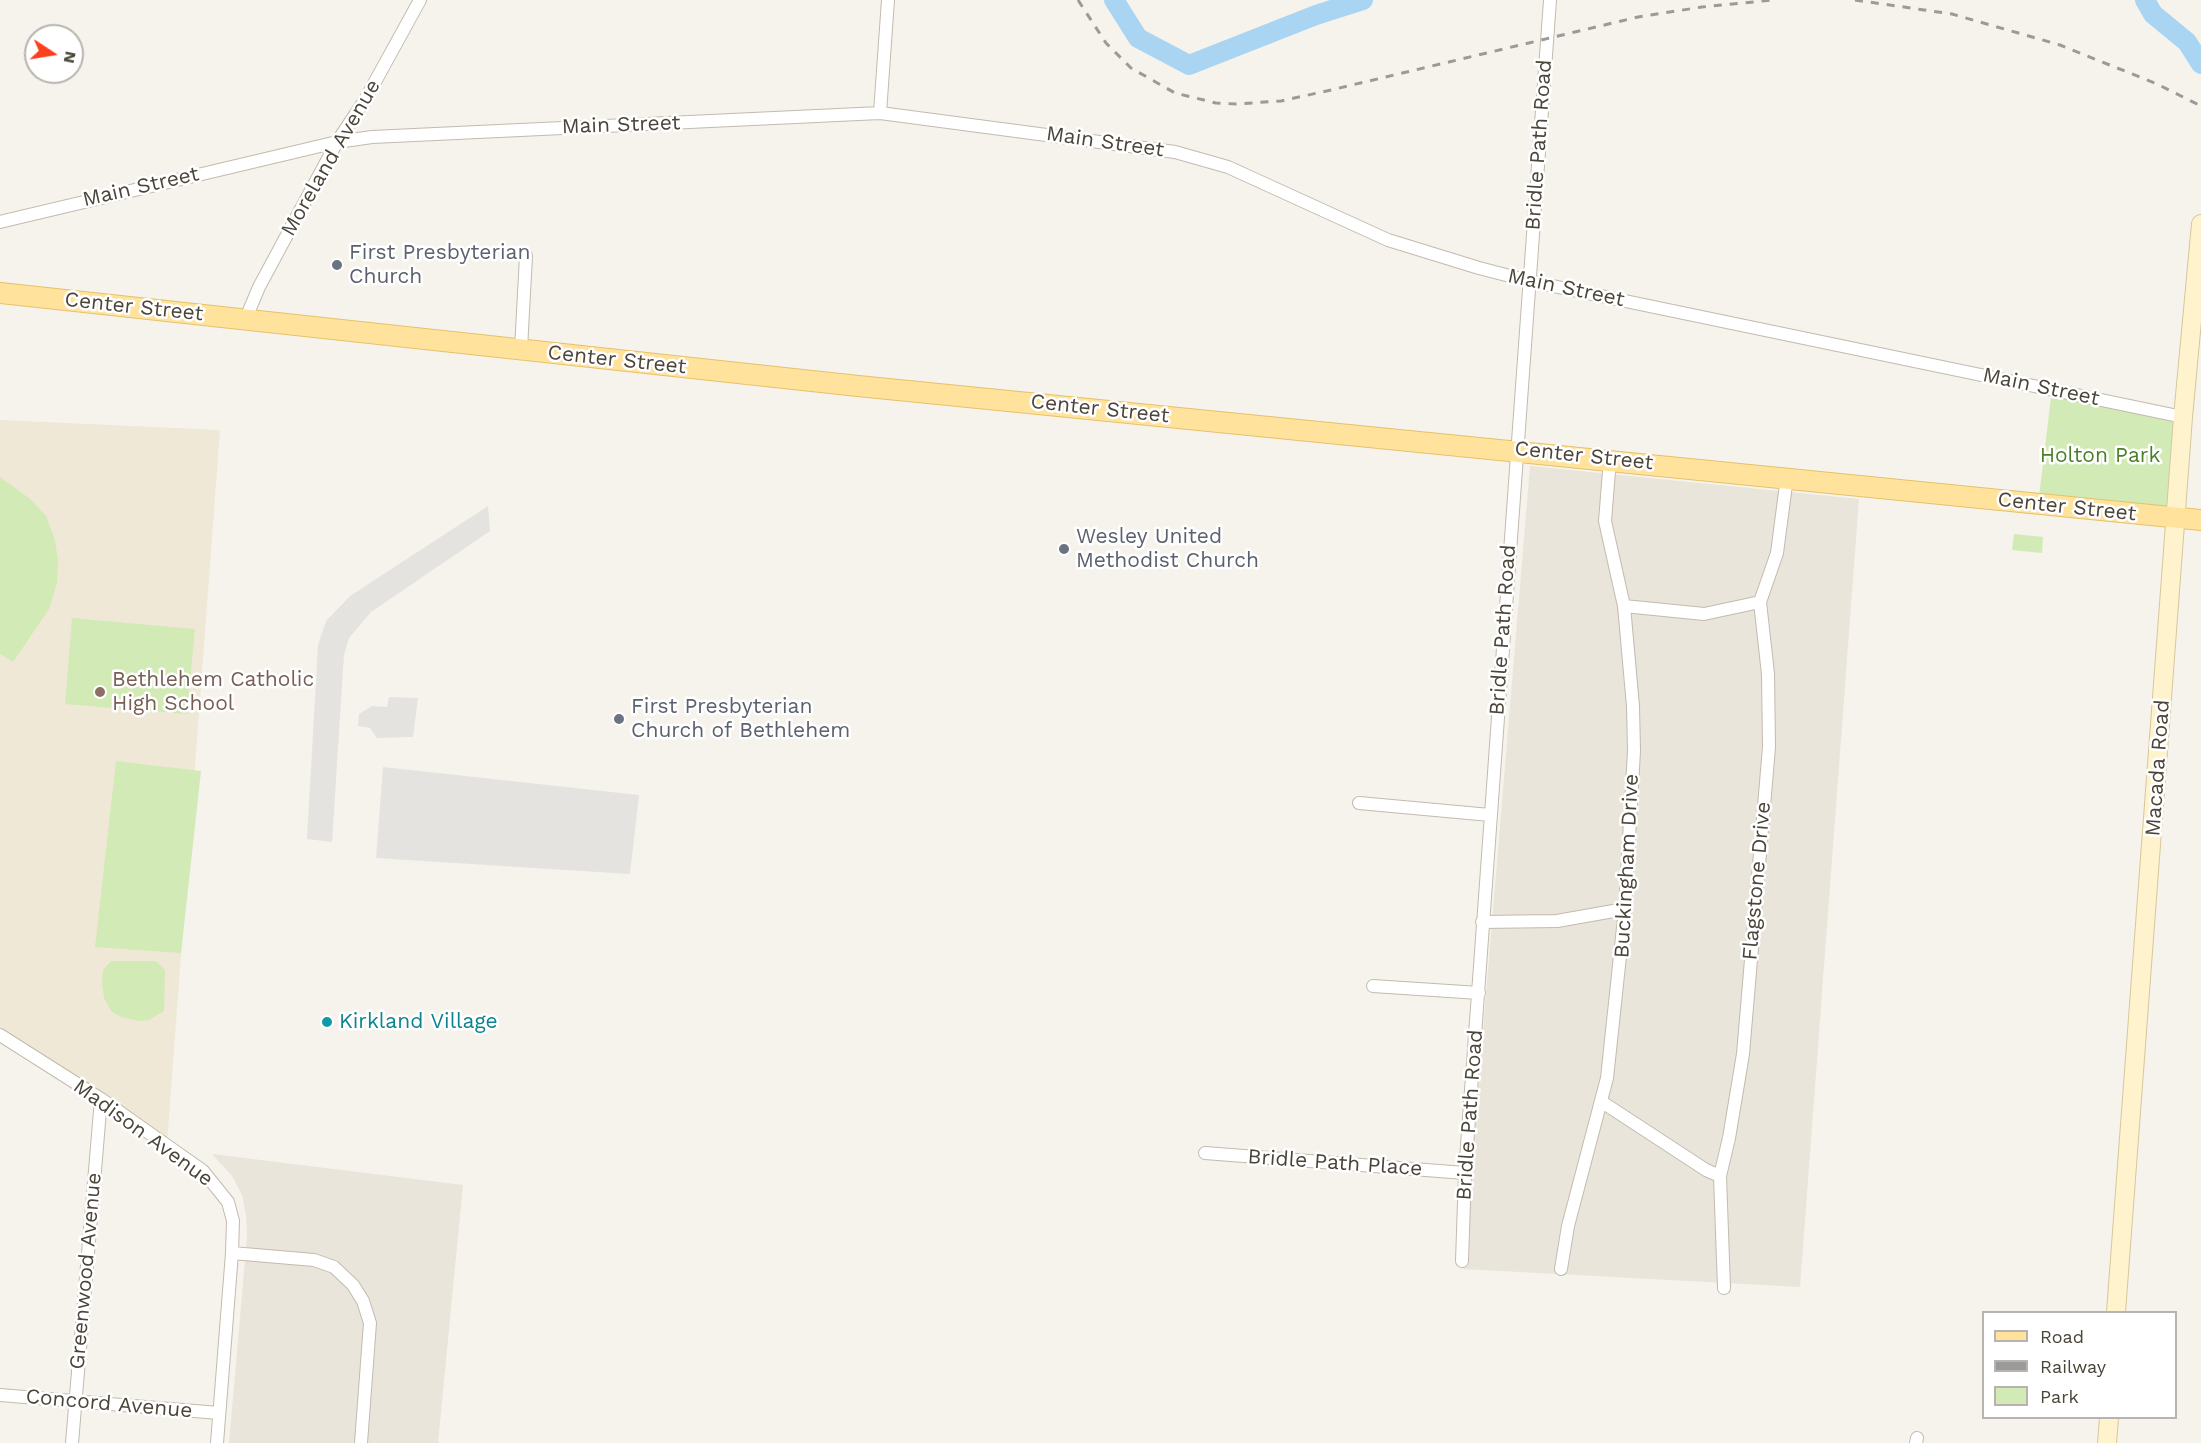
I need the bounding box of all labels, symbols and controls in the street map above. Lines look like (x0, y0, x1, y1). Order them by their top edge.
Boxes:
north arrow (24, 24, 84, 84)
text: N (60, 50, 81, 65)
street label: Bridle Path Road (1520, 59, 1558, 231)
street label: Moreland Avenue (276, 75, 386, 241)
street label: Main Street (561, 110, 681, 140)
street label: Main Street (1044, 121, 1166, 163)
street label: Main Street (80, 161, 202, 213)
place label: First Presbyterian Church (349, 240, 530, 290)
marker: First Presbyterian Church (330, 258, 344, 272)
street label: Main Street (1505, 263, 1627, 313)
street label: Center Street (63, 287, 205, 327)
street label: Center Street (546, 340, 688, 380)
street label: Main Street (1980, 362, 2102, 412)
street label: Center Street (1029, 389, 1171, 429)
street label: Center Street (1513, 436, 1655, 476)
park label: Holton Park (2040, 443, 2160, 469)
street label: Center Street (1996, 487, 2138, 527)
place label: Wesley United Methodist Church (1076, 524, 1259, 574)
marker: Wesley United Methodist Church (1057, 542, 1071, 556)
street label: Bridle Path Road (1484, 544, 1522, 716)
place label: Bethlehem Catholic High School (112, 667, 314, 717)
marker: Bethlehem Catholic High School (93, 685, 107, 699)
place label: First Presbyterian Church of Bethlehem (631, 694, 850, 744)
street label: Macada Road (2141, 699, 2175, 837)
marker: First Presbyterian Church of Bethlehem (612, 712, 626, 726)
street label: Buckingham Drive (1610, 773, 1644, 959)
street label: Flagstone Drive (1738, 801, 1776, 961)
place label: Kirkland Village (339, 1009, 498, 1035)
marker: Kirkland Village (320, 1015, 334, 1029)
street label: Bridle Path Road (1451, 1029, 1489, 1201)
street label: Madison Avenue (68, 1074, 218, 1192)
street label: Bridle Path Place (1247, 1144, 1423, 1182)
street label: Greenwood Avenue (65, 1172, 107, 1370)
legend (1982, 1311, 2177, 1419)
text: Road (2040, 1326, 2084, 1347)
text: Railway (2040, 1356, 2106, 1377)
street label: Concord Avenue (25, 1384, 193, 1424)
text: Park (2040, 1386, 2079, 1407)

